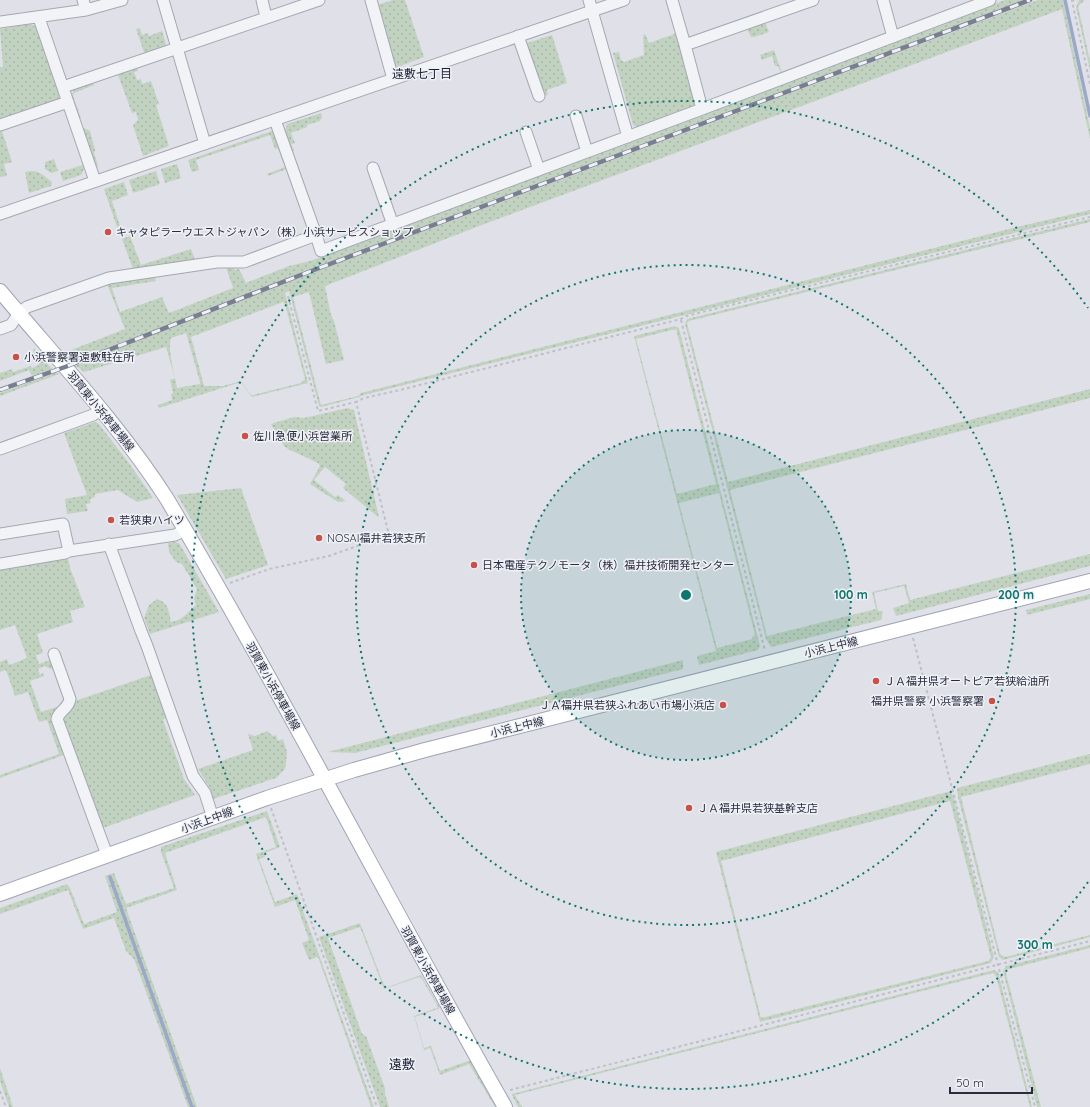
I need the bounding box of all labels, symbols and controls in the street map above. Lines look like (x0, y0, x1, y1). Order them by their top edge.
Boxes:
district label: 遠敷七丁目 (392, 66, 452, 81)
place label: キャタピラーウエストジャパン（株）小浜サービスショップ (116, 225, 413, 239)
marker: キャタピラーウエストジャパン（株）小浜サービスショップ (103, 227, 113, 237)
place label: 小浜警察署遠敷駐在所 (24, 350, 135, 364)
marker: 小浜警察署遠敷駐在所 (11, 352, 21, 362)
street label: 羽賀東小浜停車場線 (64, 368, 138, 454)
place label: 佐川急便小浜営業所 (253, 429, 353, 443)
marker: 佐川急便小浜営業所 (240, 431, 250, 441)
place label: 若狭東ハイツ (119, 513, 185, 527)
marker: 若狭東ハイツ (106, 515, 116, 525)
place label: NOSAI福井若狭支所 (327, 531, 426, 545)
marker: NOSAI福井若狭支所 (314, 533, 324, 543)
place label: 日本電産テクノモータ（株）福井技術開発センター (482, 558, 734, 572)
marker: 日本電産テクノモータ（株）福井技術開発センター (469, 560, 479, 570)
text: 100 m (834, 587, 868, 602)
text: 200 m (998, 587, 1034, 602)
centre of rings (679, 588, 693, 602)
street label: 小浜上中線 (803, 634, 859, 660)
street label: 羽賀東小浜停車場線 (243, 639, 303, 733)
place label: ＪＡ福井県オートピア若狭給油所 (884, 674, 1050, 688)
marker: ＪＡ福井県オートピア若狭給油所 (871, 676, 881, 686)
place label: 福井県警察 小浜警察署 (871, 694, 984, 708)
marker: 福井県警察 小浜警察署 (987, 696, 997, 706)
place label: ＪＡ福井県若狭ふれあい市場小浜店 (539, 698, 715, 712)
marker: ＪＡ福井県若狭ふれあい市場小浜店 (718, 700, 728, 710)
street label: 小浜上中線 (489, 714, 545, 740)
place label: ＪＡ福井県若狭基幹支店 (697, 801, 818, 815)
marker: ＪＡ福井県若狭基幹支店 (684, 803, 694, 813)
street label: 小浜上中線 (179, 804, 235, 836)
street label: 羽賀東小浜停車場線 (398, 923, 458, 1017)
text: 300 m (1017, 937, 1053, 952)
district label: 遠敷 (389, 1056, 415, 1072)
scale bar (950, 1069, 1032, 1095)
text: 50 m (956, 1075, 984, 1090)

